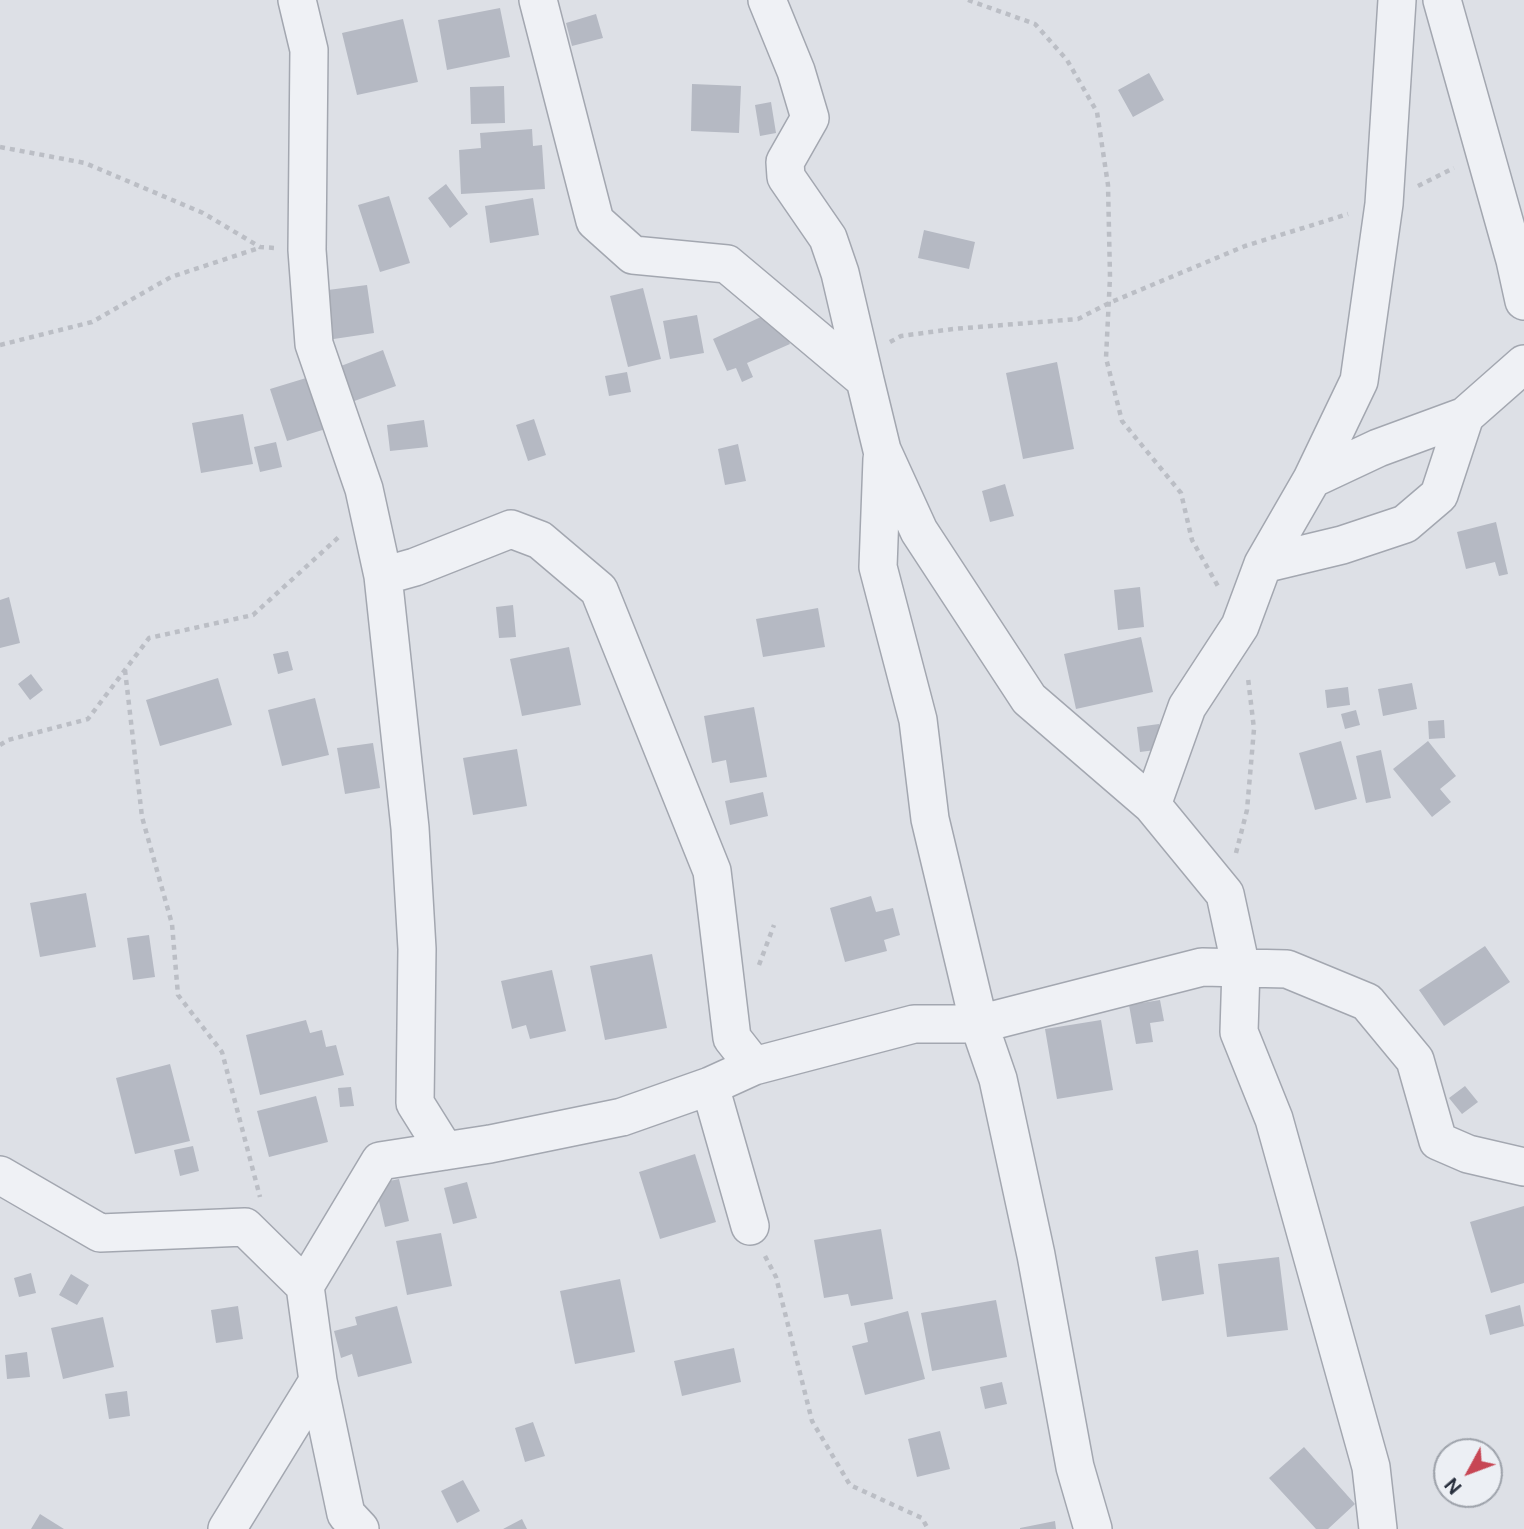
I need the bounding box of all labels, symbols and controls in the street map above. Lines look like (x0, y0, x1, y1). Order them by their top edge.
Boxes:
north arrow (1433, 1438, 1503, 1508)
text: N (1439, 1472, 1467, 1499)

